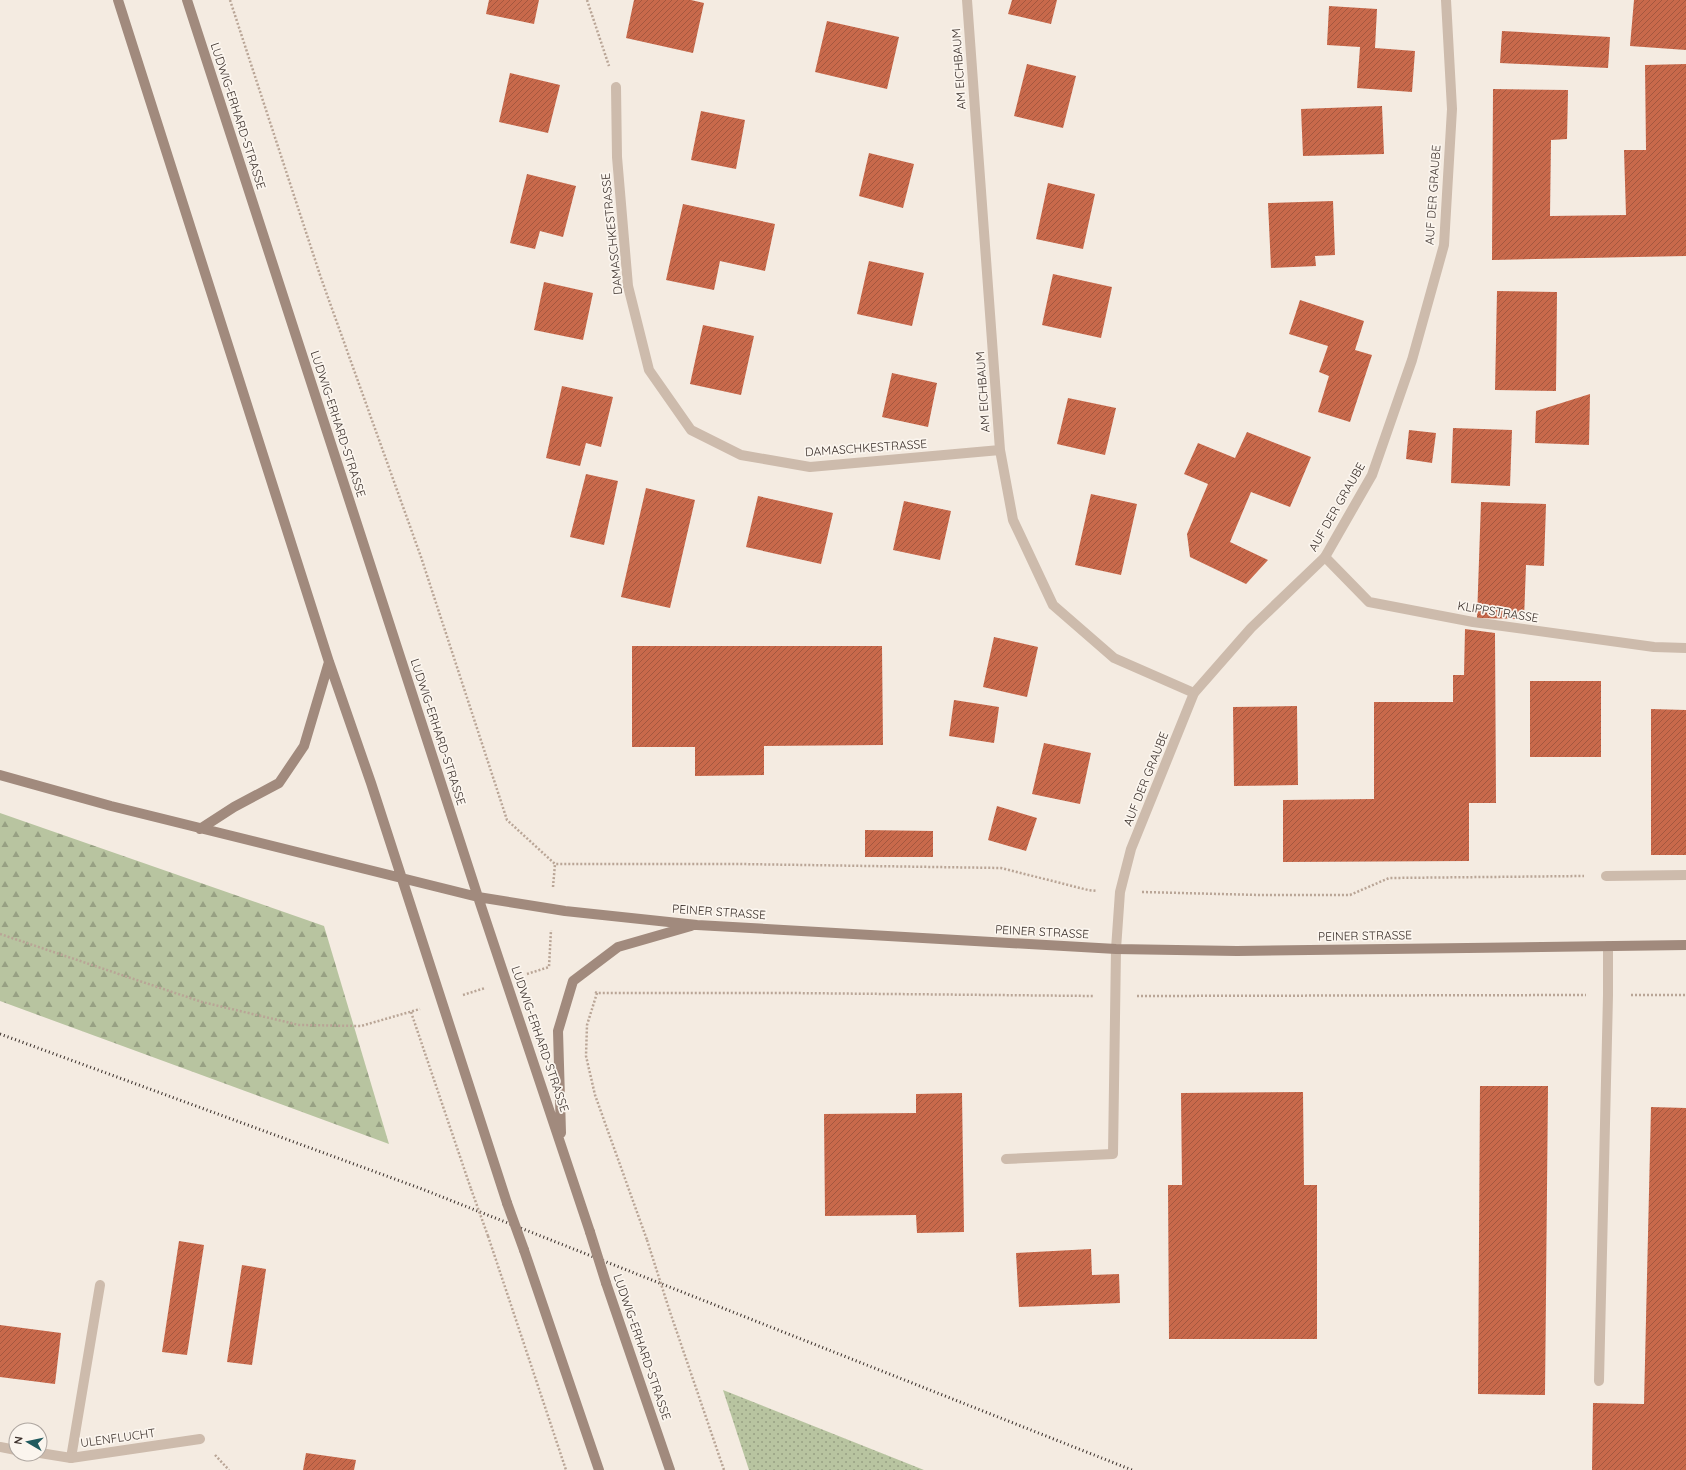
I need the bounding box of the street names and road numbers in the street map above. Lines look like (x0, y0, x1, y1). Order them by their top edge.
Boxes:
street label: AM EICHBAUM (948, 28, 969, 110)
street label: LUDWIG-ERHARD-STRASSE (208, 40, 269, 191)
street label: AUF DER GRAUBE (1422, 144, 1443, 245)
street label: DAMASCHKESTRASSE (598, 172, 625, 296)
street label: LUDWIG-ERHARD-STRASSE (308, 348, 369, 499)
street label: AM EICHBAUM (972, 351, 993, 433)
street label: DAMASCHKESTRASSE (804, 436, 928, 459)
street label: AUF DER GRAUBE (1305, 459, 1368, 554)
street label: KLIPPSTRASSE (1456, 598, 1540, 625)
street label: LUDWIG-ERHARD-STRASSE (408, 656, 469, 807)
street label: AUF DER GRAUBE (1120, 729, 1171, 828)
street label: PEINER STRASSE (672, 901, 767, 922)
street label: PEINER STRASSE (995, 922, 1090, 941)
street label: PEINER STRASSE (1318, 927, 1412, 944)
street label: LUDWIG-ERHARD-STRASSE (508, 964, 573, 1114)
street label: LUDWIG-ERHARD-STRASSE (610, 1272, 675, 1422)
street label: ULENFLUCHT (79, 1425, 156, 1450)

